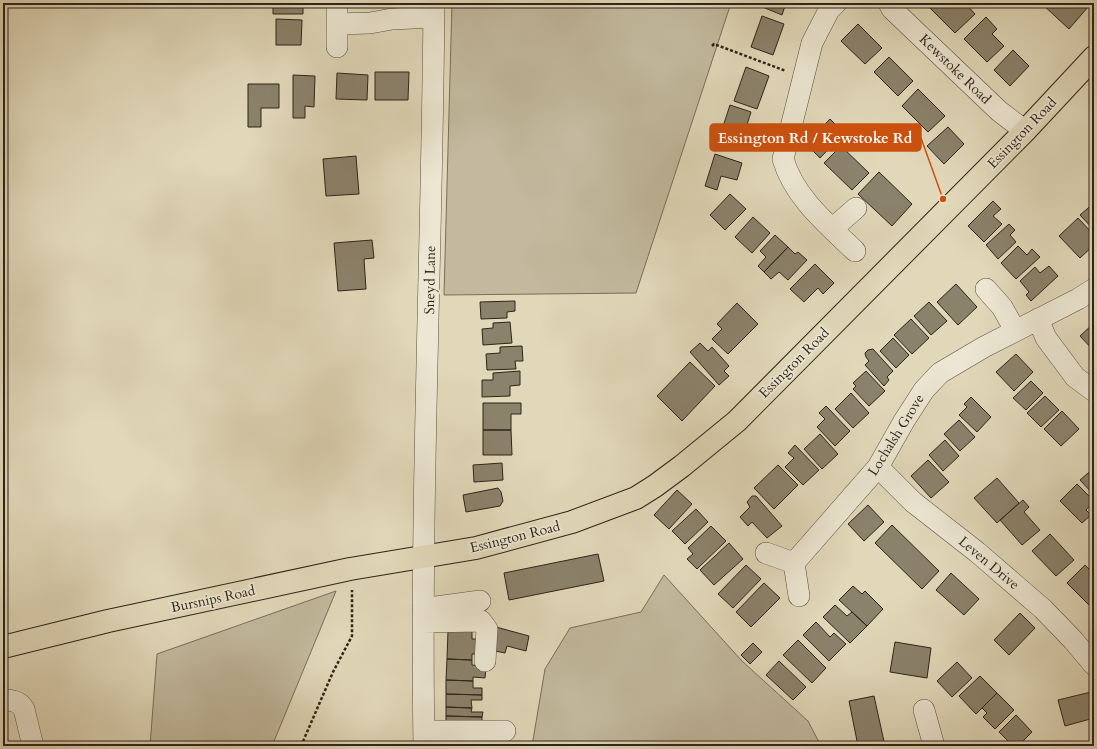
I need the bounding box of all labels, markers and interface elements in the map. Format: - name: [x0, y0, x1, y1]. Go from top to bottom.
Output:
- street label: Kewstoke Road: [915, 30, 995, 109]
- street label: Essington Road: [983, 93, 1061, 173]
- callout: Essington Rd / Kewstoke Rd: [710, 124, 921, 151]
- text: Essington Rd / Kewstoke Rd: [718, 128, 913, 148]
- street label: Sneyd Lane: [420, 245, 440, 315]
- street label: Essington Road: [755, 323, 834, 402]
- street label: Lochalsh Grove: [863, 391, 929, 479]
- street label: Essington Road: [468, 516, 563, 557]
- street label: Leven Drive: [955, 532, 1023, 594]
- street label: Bursnips Road: [169, 581, 257, 617]

